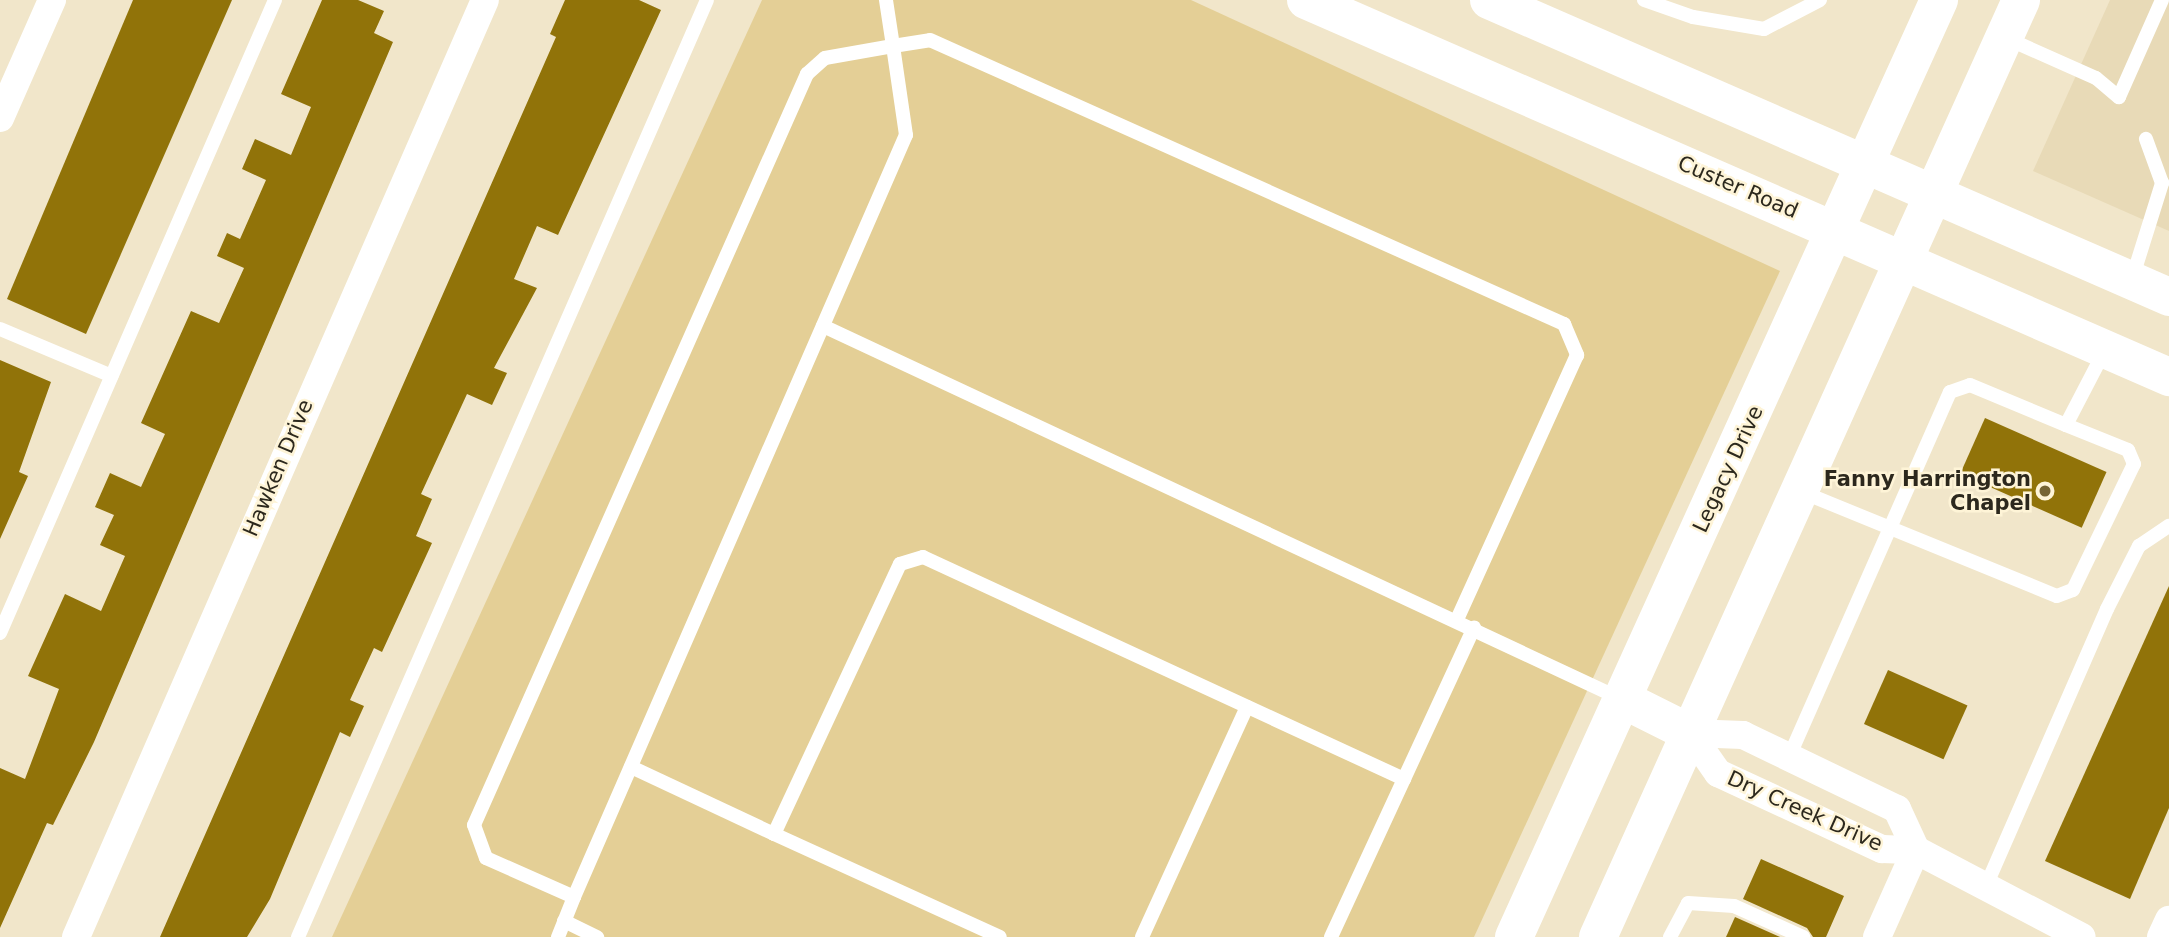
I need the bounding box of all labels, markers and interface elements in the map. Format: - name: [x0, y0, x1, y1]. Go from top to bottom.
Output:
- street label: Custer Road: [1674, 150, 1802, 224]
- street label: Hawken Drive: [238, 396, 318, 540]
- street label: Legacy Drive: [1688, 402, 1768, 536]
- place label: Fanny Harrington Chapel: [1824, 466, 2031, 516]
- marker: Fanny Harrington Chapel: [2037, 483, 2053, 499]
- street label: Dry Creek Drive: [1723, 765, 1887, 857]

